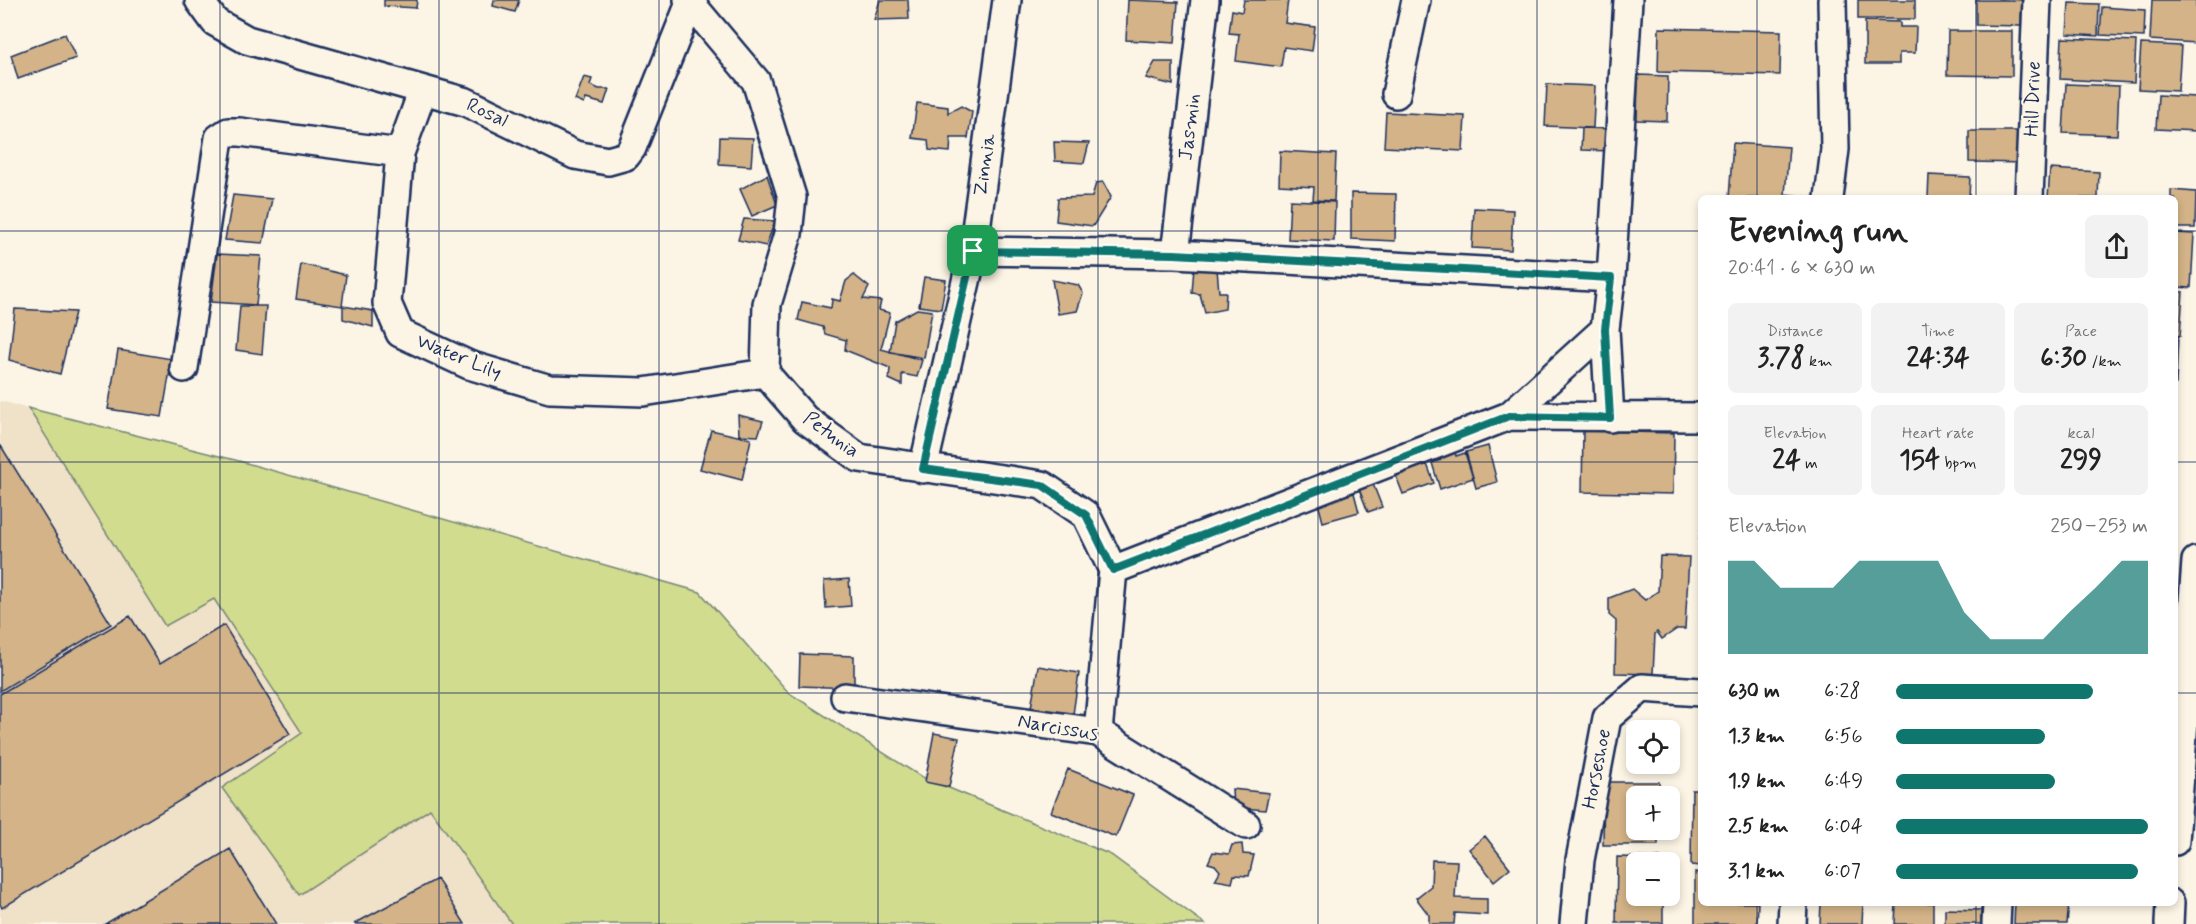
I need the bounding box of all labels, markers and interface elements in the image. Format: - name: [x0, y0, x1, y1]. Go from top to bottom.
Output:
- street label: Hill Drive: [2018, 61, 2048, 137]
- street label: Rosal: [462, 92, 512, 134]
- street label: Jasmin: [1173, 92, 1207, 162]
- street label: Zinnia: [967, 131, 1003, 198]
- text: Evening run: [1728, 210, 1908, 254]
- button: share: [2085, 215, 2148, 278]
- pin: [947, 225, 998, 276]
- icon: arrive: [956, 234, 989, 267]
- text: 20:41 · 6 × 630 m: [1728, 255, 1876, 282]
- text: Distance: [1767, 321, 1823, 342]
- text: Time: [1921, 321, 1955, 342]
- text: Pace: [2065, 321, 2097, 342]
- street label: Water Lily: [412, 328, 506, 386]
- text: 3.78: [1758, 342, 1805, 376]
- text: 24:34: [1907, 342, 1970, 376]
- text: 6:30: [2040, 342, 2087, 376]
- text: km: [1805, 351, 1832, 372]
- text: /km: [2087, 351, 2122, 372]
- street label: Petunia: [797, 405, 865, 465]
- text: Elevation: [1764, 423, 1827, 444]
- text: Heart rate: [1902, 423, 1974, 444]
- text: kcal: [2068, 423, 2094, 444]
- text: 24: [1772, 444, 1801, 478]
- text: 154: [1899, 444, 1940, 478]
- text: 299: [2060, 444, 2102, 478]
- text: m: [1801, 453, 1818, 474]
- text: bpm: [1940, 453, 1977, 474]
- text: Elevation: [1728, 513, 1807, 540]
- text: 250–253 m: [2050, 513, 2148, 540]
- text: 630 m: [1728, 678, 1780, 705]
- text: 6:28: [1824, 678, 1860, 705]
- street label: Narcissus: [1016, 708, 1101, 748]
- map controls: [1626, 720, 1680, 906]
- button: locate: [1626, 720, 1680, 774]
- text: 1.3 km: [1728, 723, 1785, 750]
- text: 6:56: [1824, 723, 1863, 750]
- street label: Horseshoe: [1576, 727, 1618, 811]
- text: 1.9 km: [1728, 768, 1786, 795]
- text: 6:49: [1824, 768, 1863, 795]
- button: +: [1626, 786, 1680, 840]
- text: 2.5 km: [1728, 813, 1789, 840]
- text: 6:04: [1824, 813, 1863, 840]
- button: −: [1626, 852, 1680, 906]
- text: 3.1 km: [1728, 858, 1785, 885]
- text: 6:07: [1824, 858, 1861, 885]

